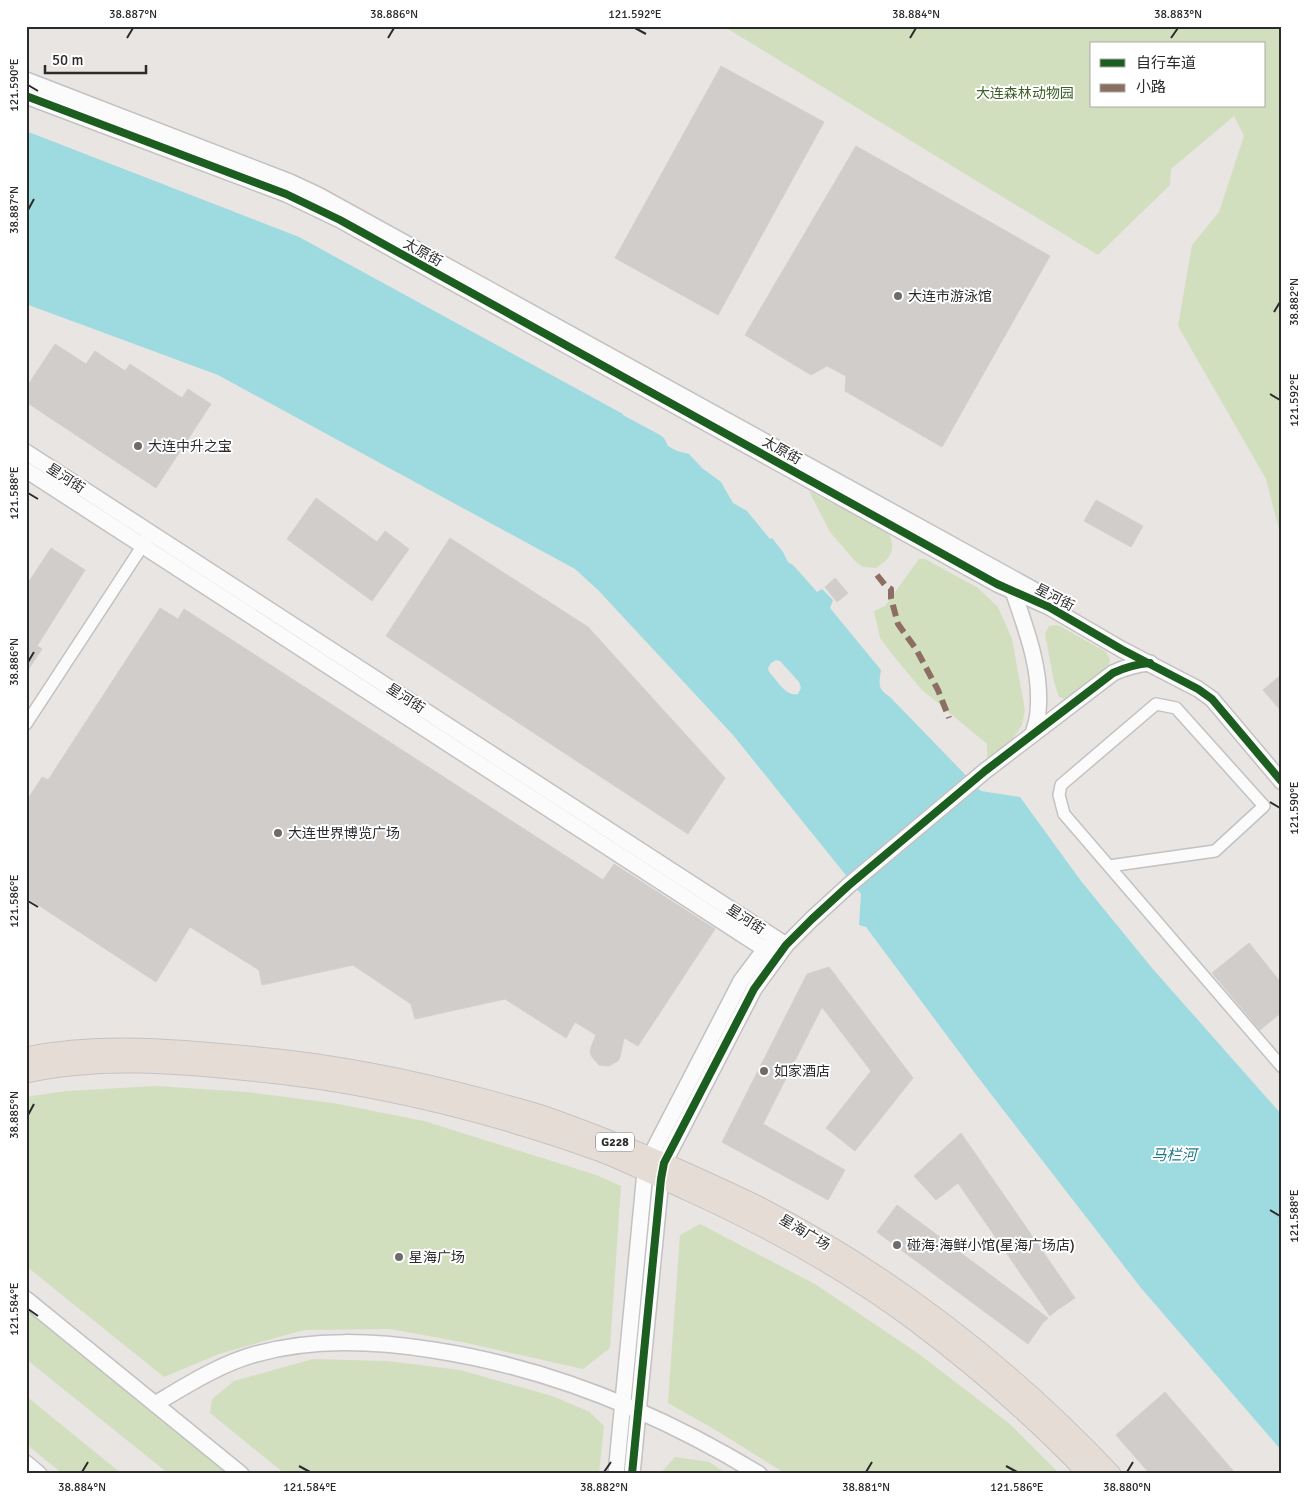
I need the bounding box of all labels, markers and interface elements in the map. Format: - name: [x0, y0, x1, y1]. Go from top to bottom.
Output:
- text: 38.887°N: [109, 7, 157, 22]
- text: 38.886°N: [370, 7, 418, 22]
- text: 121.592°E: [608, 7, 662, 22]
- text: 38.884°N: [892, 7, 940, 22]
- text: 38.883°N: [1154, 7, 1202, 22]
- scale bar: [45, 42, 146, 74]
- legend: [1090, 42, 1266, 108]
- text: 50 m: [52, 51, 83, 69]
- text: 自行车道: [1136, 54, 1196, 72]
- text: 121.590°E: [7, 58, 22, 112]
- text: 小路: [1136, 78, 1166, 96]
- park label: 大连森林动物园: [976, 85, 1074, 102]
- text: 38.887°N: [7, 186, 22, 234]
- street label: 太原街: [400, 235, 445, 270]
- text: 38.882°N: [1287, 278, 1302, 326]
- place label: 大连市游泳馆: [908, 288, 992, 305]
- marker: 大连市游泳馆: [892, 290, 904, 302]
- text: 121.592°E: [1287, 373, 1302, 427]
- street label: 太原街: [759, 433, 804, 468]
- place label: 大连中升之宝: [148, 438, 232, 455]
- marker: 大连中升之宝: [132, 440, 144, 452]
- street label: 星河街: [43, 460, 88, 497]
- text: 121.588°E: [7, 466, 22, 520]
- street label: 星河街: [1032, 580, 1077, 615]
- text: 38.886°N: [7, 638, 22, 686]
- street label: 星河街: [383, 680, 428, 717]
- text: 121.590°E: [1287, 781, 1302, 835]
- place label: 大连世界博览广场: [288, 825, 400, 842]
- marker: 大连世界博览广场: [272, 827, 284, 839]
- text: 121.586°E: [7, 874, 22, 928]
- street label: 星河街: [723, 901, 768, 938]
- place label: 如家酒店: [774, 1063, 830, 1080]
- marker: 如家酒店: [758, 1065, 770, 1077]
- text: 38.885°N: [7, 1091, 22, 1139]
- road number: G228: [596, 1132, 634, 1152]
- water label: 马栏河: [1151, 1146, 1199, 1164]
- text: 121.588°E: [1287, 1189, 1302, 1243]
- street label: 星海广场: [776, 1211, 833, 1254]
- place label: 碰海·海鲜小馆(星海广场店): [907, 1237, 1075, 1254]
- marker: 碰海·海鲜小馆(星海广场店): [891, 1239, 903, 1251]
- place label: 星海广场: [409, 1249, 465, 1266]
- marker: 星海广场: [393, 1251, 405, 1263]
- text: 121.584°E: [7, 1282, 22, 1336]
- text: 38.884°N: [58, 1480, 106, 1495]
- text: 121.584°E: [283, 1480, 337, 1495]
- text: 38.882°N: [580, 1480, 628, 1495]
- text: 38.881°N: [842, 1480, 890, 1495]
- text: 121.586°E: [990, 1480, 1044, 1495]
- text: 38.880°N: [1103, 1480, 1151, 1495]

